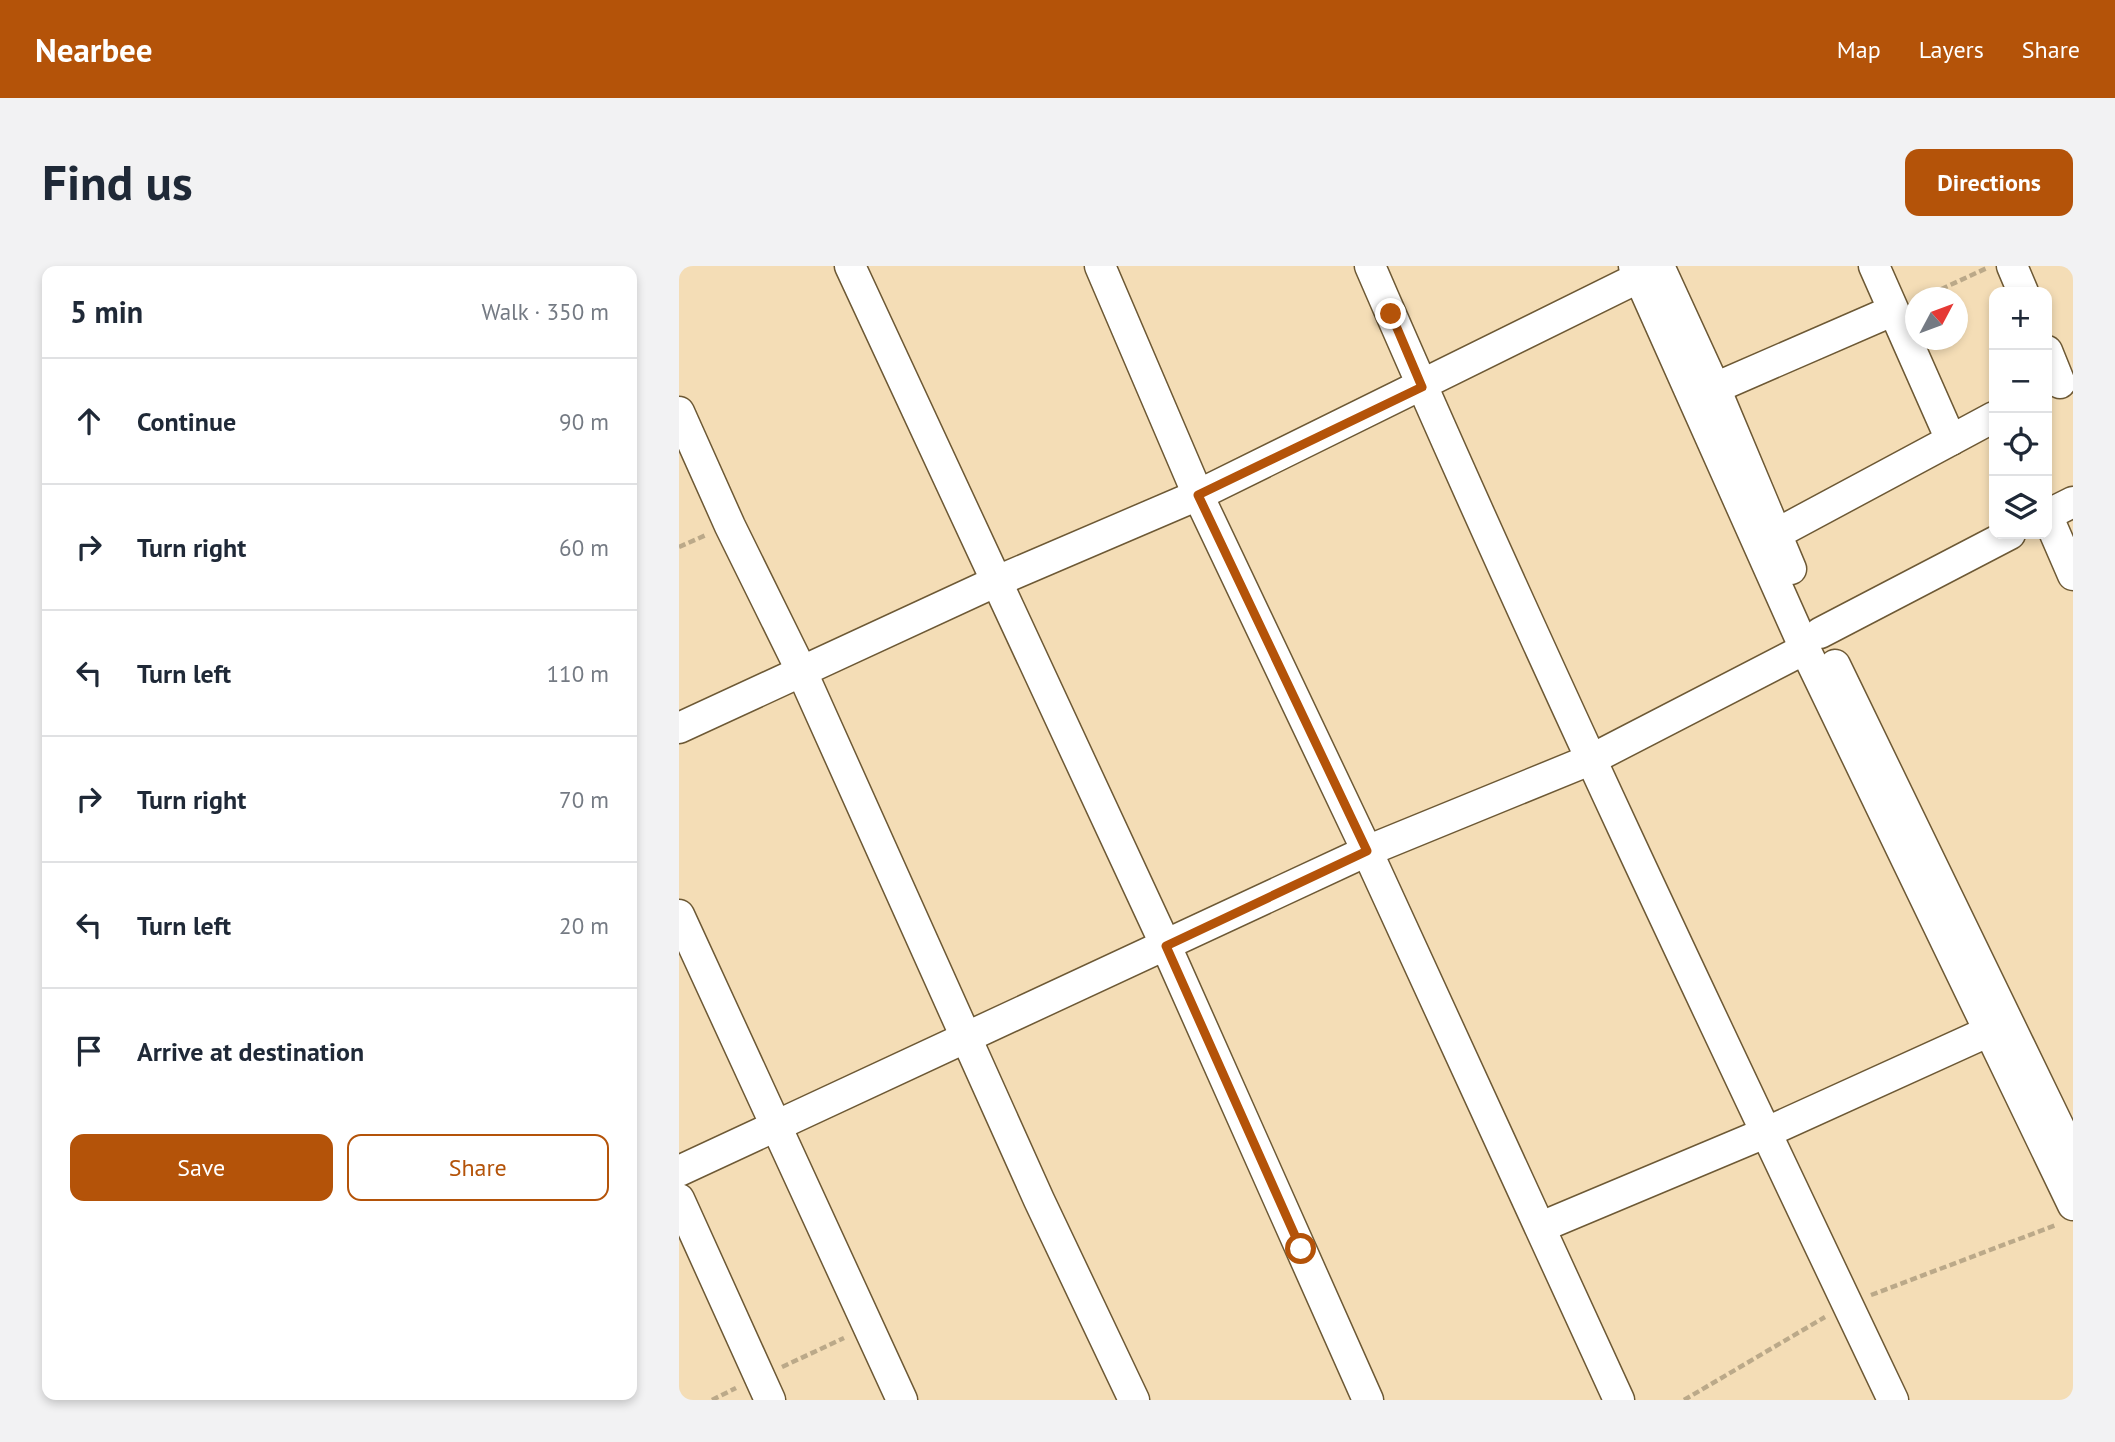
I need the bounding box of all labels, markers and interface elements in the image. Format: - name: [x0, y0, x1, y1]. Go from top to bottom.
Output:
- text: Nearbee: [35, 28, 152, 71]
- text: Map: [1837, 34, 1881, 65]
- text: Layers: [1919, 34, 1984, 65]
- text: Share: [2022, 34, 2080, 65]
- button: Directions: [1905, 149, 2073, 216]
- text: Find us: [42, 150, 193, 214]
- north arrow: [1905, 287, 1968, 350]
- map controls: [1989, 287, 2052, 539]
- button: +: [1989, 287, 2052, 350]
- text: 5 min: [70, 292, 143, 331]
- text: Walk · 350 m: [482, 297, 609, 326]
- route end: [1375, 298, 1406, 329]
- button: −: [1989, 350, 2052, 413]
- icon: ahead: [70, 402, 108, 440]
- text: Continue: [137, 405, 236, 438]
- text: 90 m: [559, 407, 609, 436]
- button: locate: [1989, 413, 2052, 476]
- button: layers: [1989, 476, 2052, 539]
- icon: right: [70, 528, 108, 566]
- text: Turn right: [137, 531, 246, 564]
- text: 60 m: [559, 533, 609, 562]
- icon: left: [70, 654, 108, 692]
- text: Turn left: [137, 657, 231, 690]
- text: 110 m: [547, 659, 609, 688]
- icon: right: [70, 780, 108, 818]
- text: Turn right: [137, 783, 246, 816]
- text: 70 m: [559, 785, 609, 814]
- icon: left: [70, 906, 108, 944]
- text: Turn left: [137, 909, 231, 942]
- text: 20 m: [559, 911, 609, 940]
- icon: arrive: [70, 1032, 108, 1070]
- text: Arrive at destination: [137, 1035, 364, 1068]
- button: Save: [70, 1134, 333, 1201]
- button: Share: [347, 1134, 609, 1201]
- route start: [1285, 1233, 1316, 1264]

